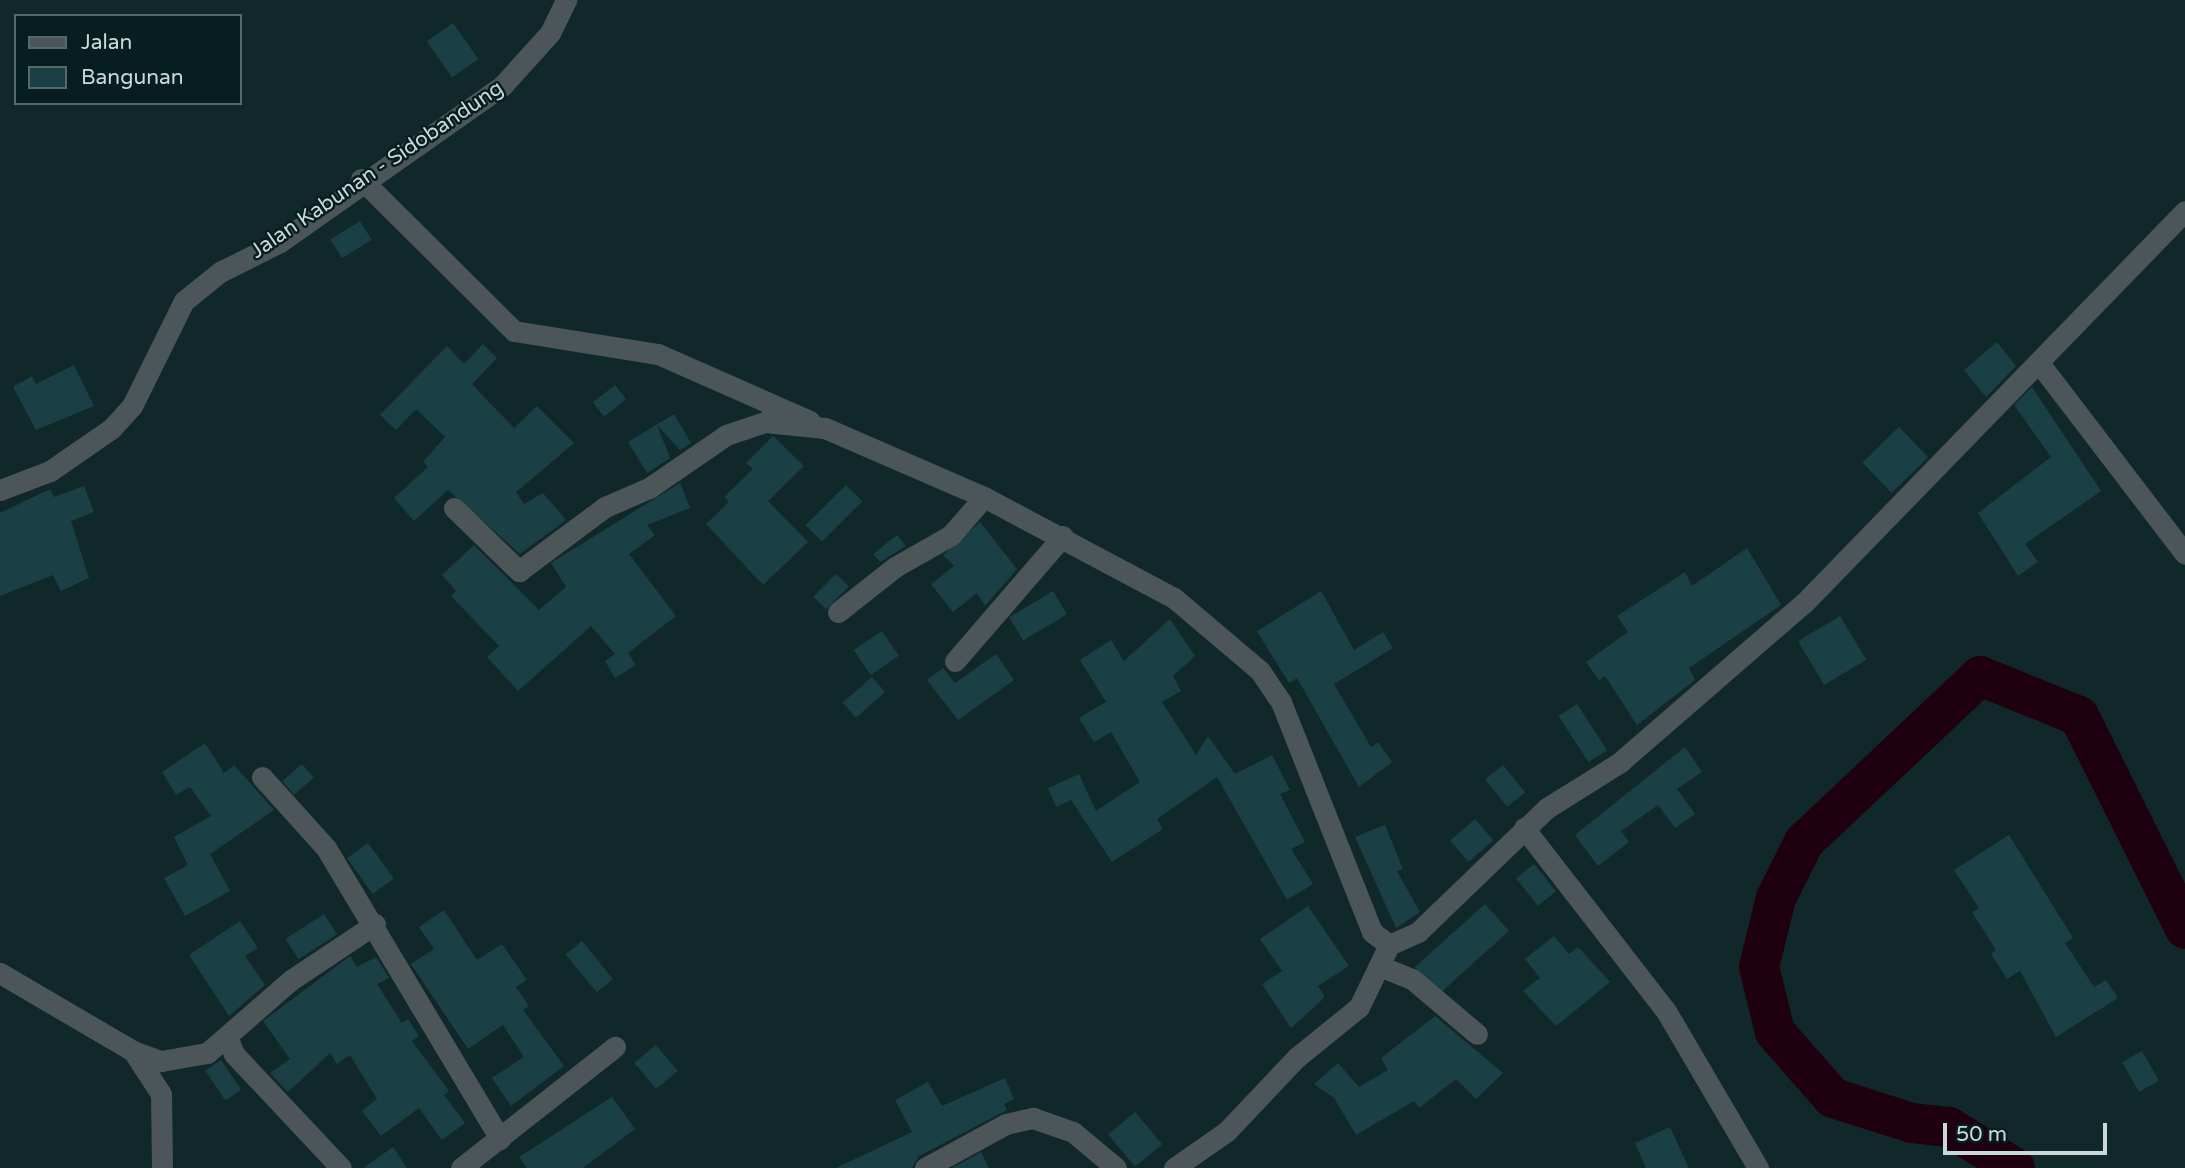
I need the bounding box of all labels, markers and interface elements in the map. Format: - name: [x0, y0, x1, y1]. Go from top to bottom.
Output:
- legend: [14, 14, 242, 105]
- text: Jalan: [81, 30, 132, 55]
- text: Bangunan: [81, 65, 184, 90]
- street label: Jalan Kabunan - Sidobandung: [246, 76, 508, 264]
- scale bar: [1947, 1108, 2112, 1152]
- text: 50 m: [1956, 1122, 2007, 1147]

